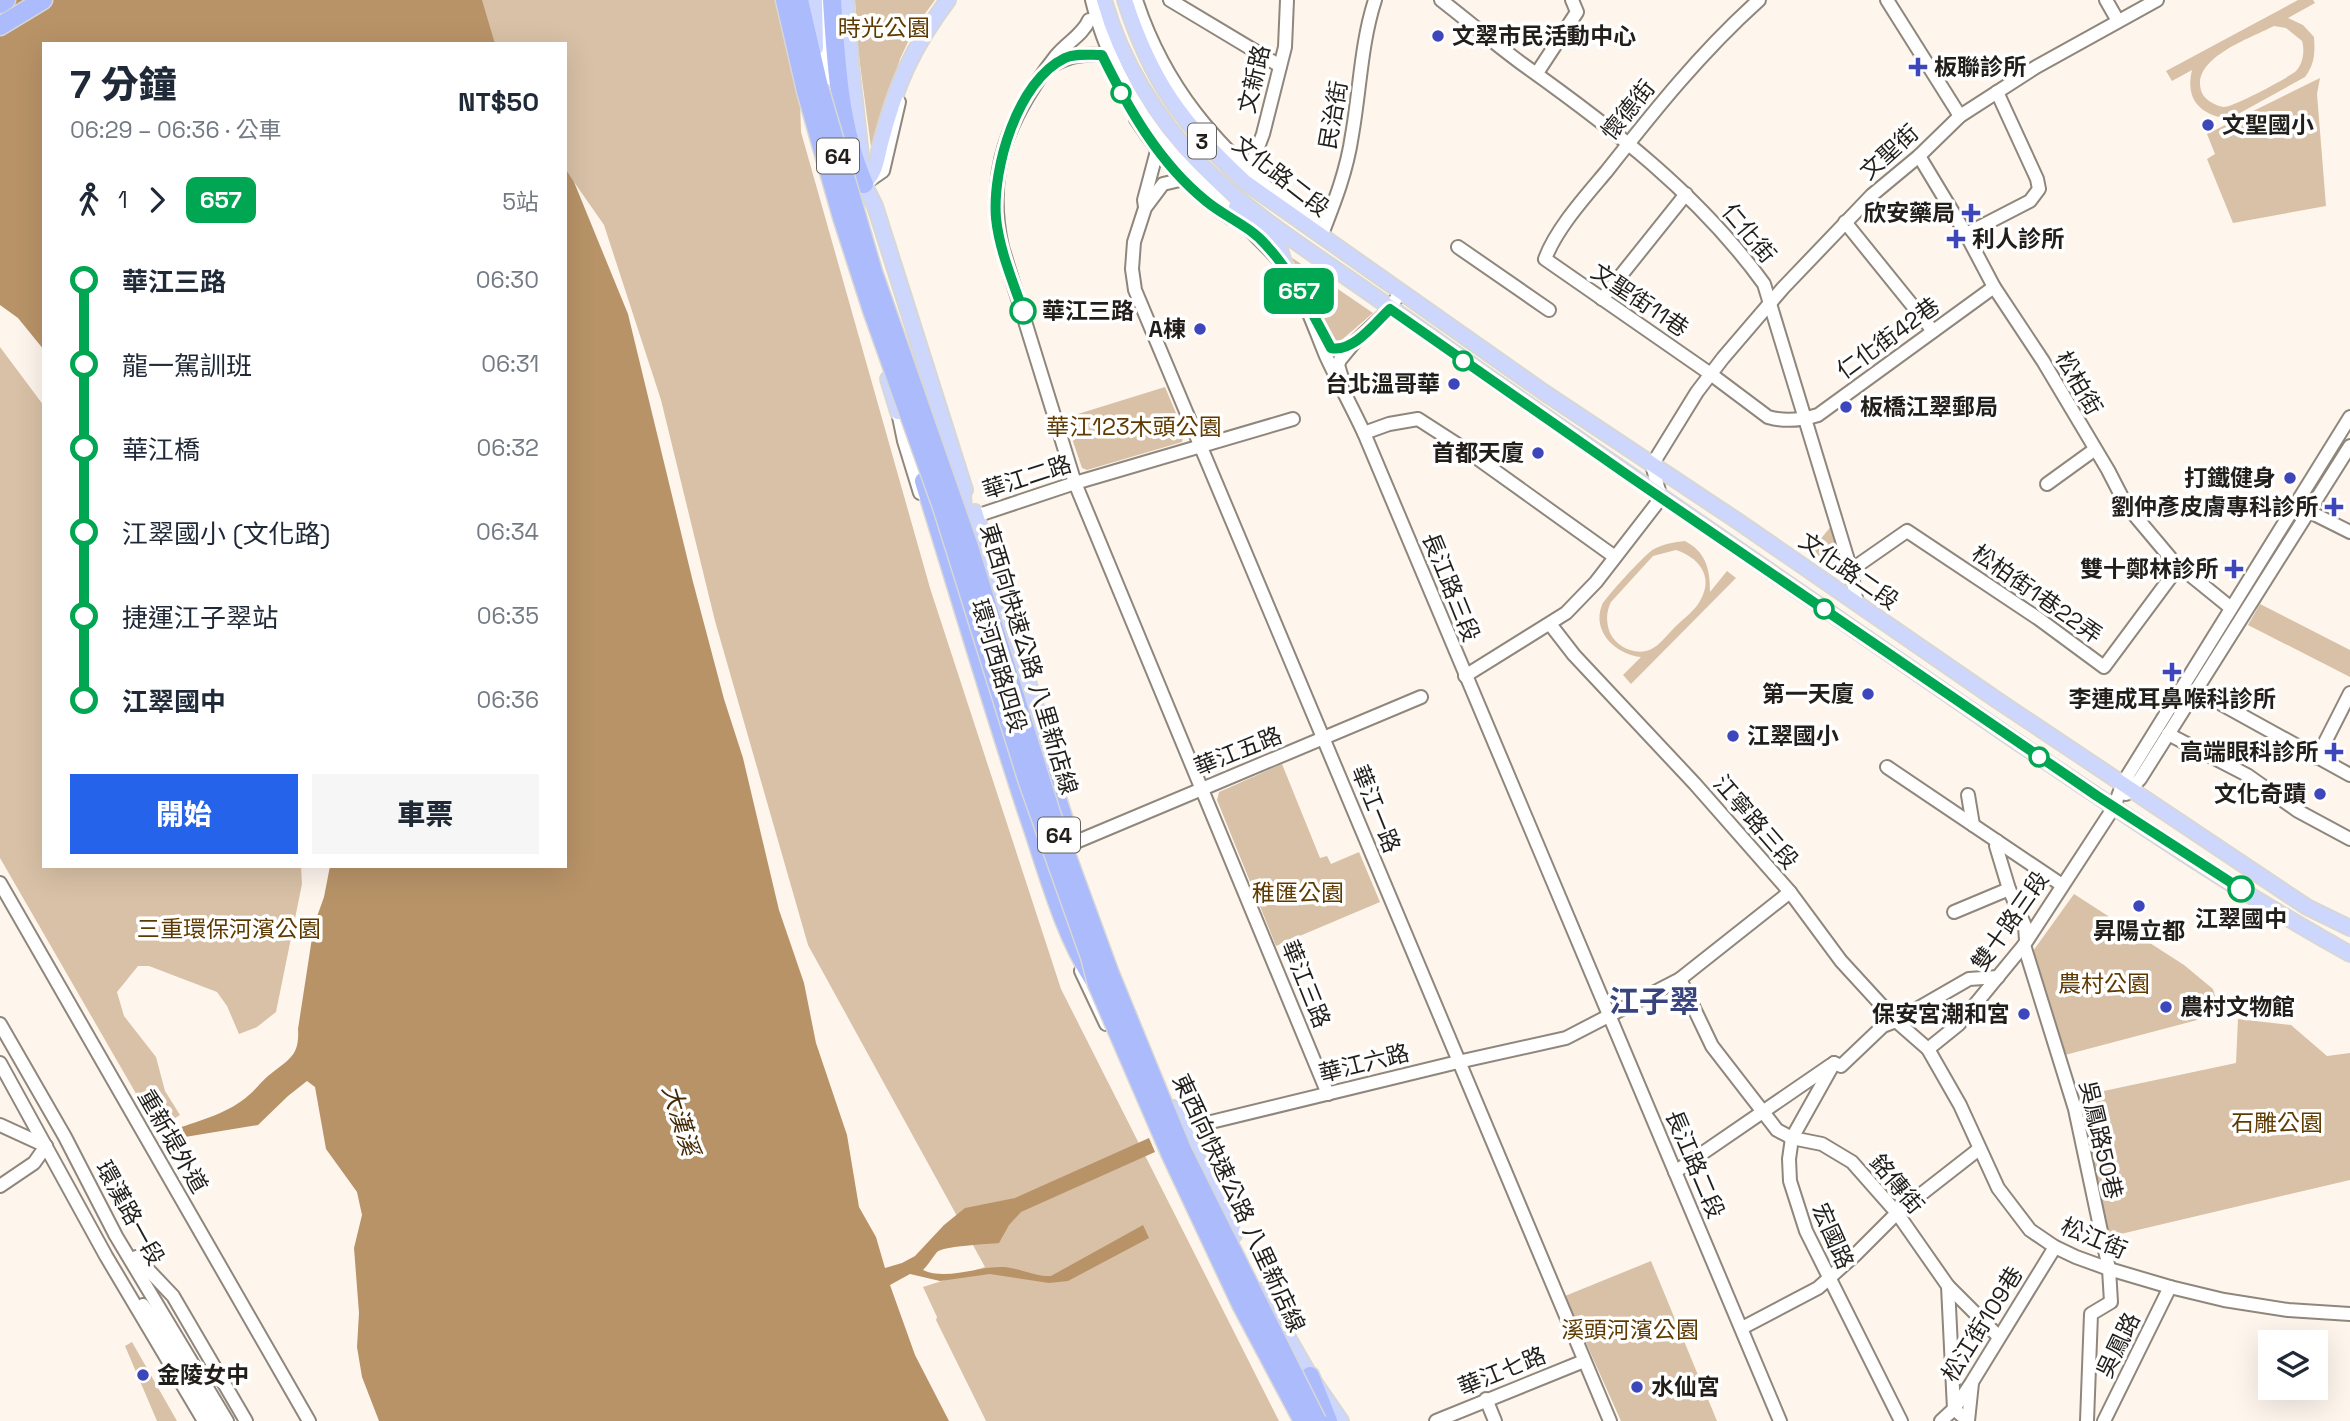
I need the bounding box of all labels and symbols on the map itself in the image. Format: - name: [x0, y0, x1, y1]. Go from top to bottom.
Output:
- park label: 時光公園: [838, 13, 930, 43]
- place label: 文翠市民活動中心: [1452, 21, 1636, 51]
- marker: 文翠市民活動中心: [1430, 28, 1446, 44]
- street label: 文新路: [1232, 42, 1276, 116]
- place label: 板聯診所: [1934, 52, 2026, 82]
- marker: 板聯診所: [1908, 57, 1928, 77]
- street label: 懷德街: [1595, 74, 1661, 146]
- street label: 民治街: [1312, 78, 1354, 152]
- unlabelled marker: [1111, 83, 1131, 103]
- place label: 文聖國小: [2222, 110, 2314, 140]
- marker: 文聖國小: [2200, 117, 2216, 133]
- street label: 文聖街: [1853, 118, 1925, 186]
- road number: 3: [1188, 124, 1216, 158]
- street label: 文化路二段: [1226, 129, 1336, 223]
- road number: 64: [817, 138, 859, 174]
- street label: 仁化街: [1715, 197, 1783, 269]
- place label: 欣安藥局: [1863, 198, 1955, 228]
- marker: 欣安藥局: [1961, 203, 1981, 223]
- place label: 利人診所: [1972, 224, 2064, 254]
- marker: 利人診所: [1946, 229, 1966, 249]
- street label: 文聖街11巷: [1586, 256, 1694, 344]
- line badge: 657: [1259, 268, 1339, 314]
- street label: 仁化街42巷: [1831, 291, 1945, 385]
- place label: 華江三路: [1042, 296, 1134, 326]
- marker: 華江三路: [1010, 298, 1036, 324]
- place label: A棟: [1148, 314, 1186, 344]
- marker: A棟: [1192, 321, 1208, 337]
- street label: 松柏街: [2049, 346, 2109, 420]
- unlabelled marker: [1453, 351, 1473, 371]
- place label: 台北溫哥華: [1325, 369, 1440, 399]
- marker: 台北溫哥華: [1446, 376, 1462, 392]
- place label: 板橋江翠郵局: [1860, 392, 1998, 422]
- marker: 板橋江翠郵局: [1838, 399, 1854, 415]
- park label: 華江123木頭公園: [1046, 412, 1222, 442]
- place label: 首都天廈: [1432, 438, 1524, 468]
- marker: 首都天廈: [1530, 445, 1546, 461]
- street label: 華江二路: [979, 449, 1075, 505]
- place label: 打鐵健身: [2184, 463, 2276, 493]
- marker: 打鐵健身: [2282, 470, 2298, 486]
- place label: 劉仲彥皮膚專科診所: [2111, 492, 2318, 522]
- marker: 劉仲彥皮膚專科診所: [2324, 497, 2344, 517]
- street label: 東西向快速公路 八里新店線: [973, 520, 1085, 798]
- street label: 文化路二段: [1793, 526, 1905, 616]
- street label: 長江路三段: [1416, 528, 1486, 646]
- street label: 松柏街1巷22弄: [1966, 538, 2108, 650]
- place label: 雙十鄭林診所: [2080, 554, 2218, 584]
- marker: 雙十鄭林診所: [2224, 559, 2244, 579]
- street label: 環河西路四段: [964, 596, 1034, 736]
- unlabelled marker: [1814, 599, 1834, 619]
- marker: 李連成耳鼻喉科診所: [2162, 662, 2182, 682]
- place label: 第一天廈: [1762, 679, 1854, 709]
- place label: 李連成耳鼻喉科診所: [2069, 684, 2276, 714]
- marker: 第一天廈: [1860, 686, 1876, 702]
- street label: 華江五路: [1190, 720, 1286, 782]
- place label: 江翠國小: [1747, 721, 1839, 751]
- marker: 江翠國小: [1725, 728, 1741, 744]
- place label: 高端眼科診所: [2180, 737, 2318, 767]
- marker: 高端眼科診所: [2324, 742, 2344, 762]
- unlabelled marker: [2029, 747, 2049, 767]
- street label: 華江一路: [1345, 761, 1407, 857]
- street label: 江寧路三段: [1707, 769, 1805, 875]
- place label: 文化奇蹟: [2214, 779, 2306, 809]
- marker: 文化奇蹟: [2312, 786, 2328, 802]
- road number: 64: [1038, 818, 1080, 852]
- street label: 雙十路三段: [1965, 865, 2055, 977]
- marker: 江翠國中: [2228, 876, 2254, 902]
- park label: 稚匯公園: [1252, 878, 1344, 908]
- marker: 昇陽立都: [2131, 898, 2147, 914]
- place label: 江翠國中: [2195, 904, 2287, 934]
- park label: 三重環保河濱公園: [137, 914, 321, 944]
- place label: 昇陽立都: [2093, 916, 2185, 946]
- street label: 華江三路: [1275, 936, 1337, 1032]
- park label: 農村公園: [2058, 969, 2150, 999]
- district label: 江子翠: [1609, 982, 1699, 1021]
- place label: 農村文物館: [2180, 992, 2295, 1022]
- place label: 保安宮潮和宮: [1872, 999, 2010, 1029]
- marker: 農村文物館: [2158, 999, 2174, 1015]
- marker: 保安宮潮和宮: [2016, 1006, 2032, 1022]
- street label: 華江六路: [1316, 1037, 1412, 1089]
- street label: 東西向快速公路 八里新店線: [1166, 1069, 1312, 1337]
- street label: 吳鳳路50巷: [2073, 1078, 2129, 1202]
- water label: 大漢溪: [656, 1081, 707, 1162]
- street label: 重新堤外道: [131, 1084, 215, 1198]
- street label: 長江路二段: [1659, 1105, 1731, 1223]
- park label: 石雕公園: [2231, 1108, 2323, 1138]
- street label: 銘傳街: [1863, 1148, 1931, 1220]
- street label: 環漢路一段: [89, 1155, 171, 1271]
- street label: 宏國路: [1805, 1198, 1861, 1274]
- street label: 松江街: [2056, 1211, 2132, 1265]
- street label: 松江街109巷: [1935, 1261, 2029, 1387]
- street label: 吳鳳路: [2089, 1307, 2147, 1383]
- park label: 溪頭河濱公園: [1561, 1315, 1699, 1345]
- street label: 華江七路: [1454, 1340, 1550, 1402]
- place label: 金陵女中: [157, 1360, 249, 1390]
- marker: 金陵女中: [135, 1367, 151, 1383]
- place label: 水仙宮: [1651, 1372, 1720, 1402]
- marker: 水仙宮: [1629, 1379, 1645, 1395]

